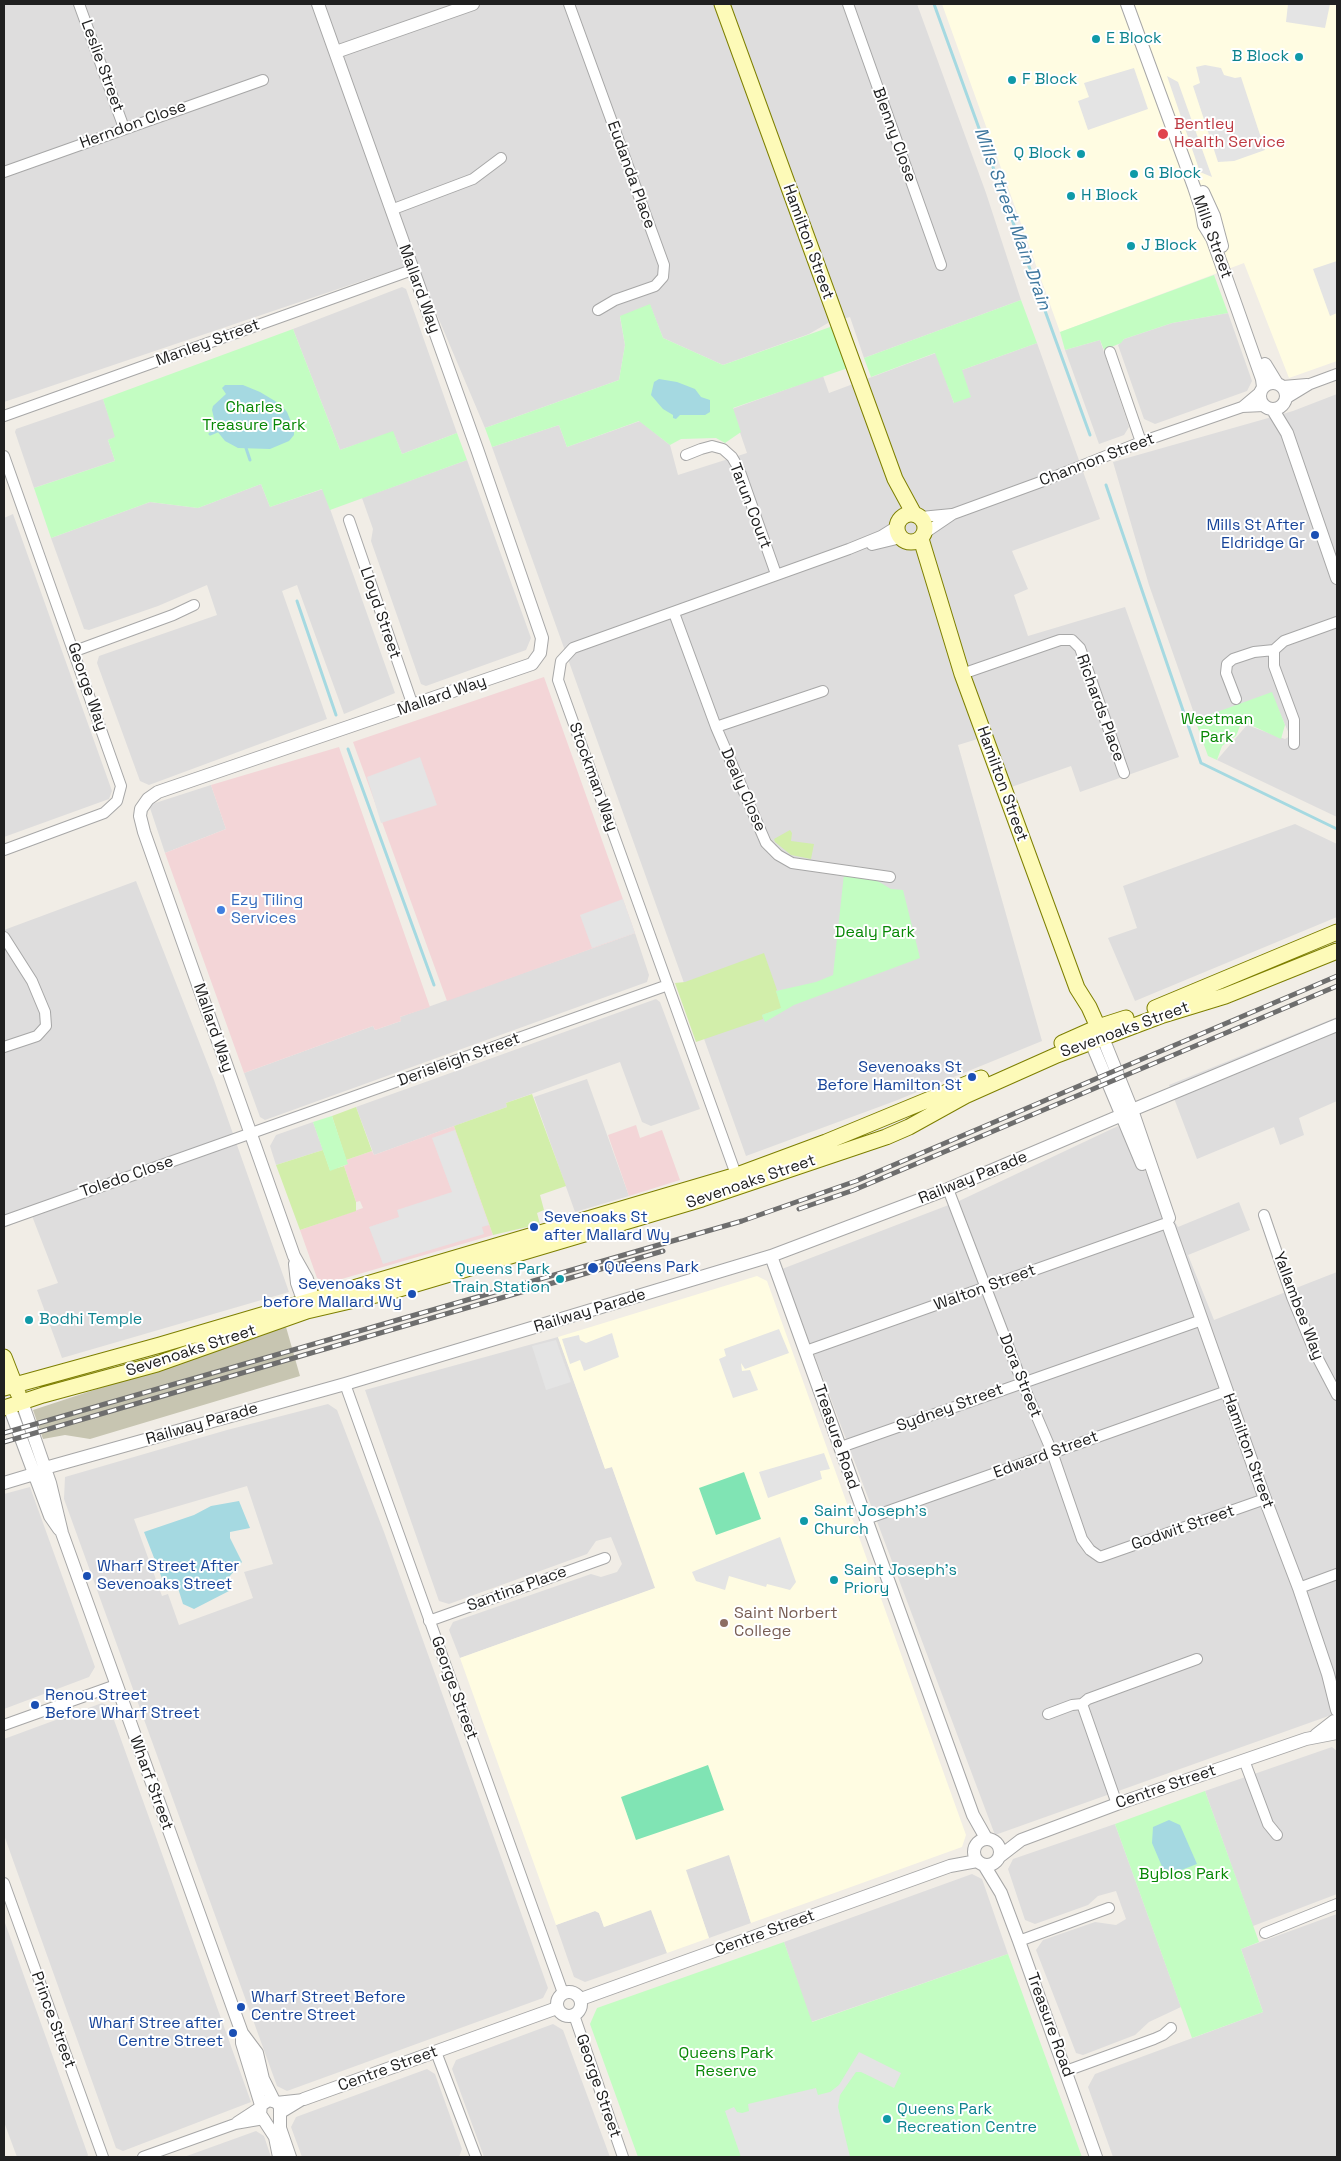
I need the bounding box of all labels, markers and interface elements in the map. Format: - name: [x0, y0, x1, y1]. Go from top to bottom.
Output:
- street label: Leslie Street: [76, 17, 128, 115]
- place label: E Block: [1106, 29, 1162, 49]
- marker: E Block: [1090, 33, 1102, 45]
- place label: B Block: [1232, 47, 1289, 67]
- marker: B Block: [1293, 51, 1305, 63]
- place label: F Block: [1022, 70, 1077, 90]
- marker: F Block: [1006, 74, 1018, 86]
- street label: Blenny Close: [868, 85, 920, 185]
- street label: Herndon Close: [77, 97, 189, 153]
- place label: Bentley Health Service: [1174, 115, 1285, 153]
- street label: Eudanda Place: [603, 118, 659, 232]
- water label: Mills Street Main Drain: [969, 125, 1055, 313]
- marker: Bentley Health Service: [1156, 127, 1170, 141]
- place label: Q Block: [1014, 144, 1071, 164]
- marker: Q Block: [1075, 148, 1087, 160]
- place label: G Block: [1144, 164, 1201, 184]
- marker: G Block: [1128, 168, 1140, 180]
- street label: Hamilton Street: [778, 182, 838, 302]
- place label: H Block: [1081, 186, 1138, 206]
- marker: H Block: [1065, 190, 1077, 202]
- street label: Mills Street: [1188, 193, 1236, 281]
- place label: J Block: [1141, 236, 1197, 256]
- marker: J Block: [1125, 240, 1137, 252]
- street label: Mallard Way: [394, 242, 444, 336]
- street label: Manley Street: [153, 315, 263, 371]
- park label: Charles Treasure Park: [202, 398, 306, 436]
- street label: Channon Street: [1037, 429, 1157, 491]
- street label: Tarun Court: [725, 460, 775, 552]
- place label: Mills St After Eldridge Gr: [1206, 516, 1305, 554]
- marker: Mills St After Eldridge Gr: [1309, 529, 1321, 541]
- street label: Lloyd Street: [355, 565, 405, 661]
- street label: George Way: [63, 640, 111, 734]
- street label: Richards Place: [1072, 652, 1128, 764]
- street label: Mallard Way: [395, 672, 489, 720]
- park label: Weetman Park: [1181, 710, 1253, 748]
- street label: Stockman Way: [564, 720, 622, 834]
- street label: Hamilton Street: [972, 724, 1032, 844]
- street label: Dealy Close: [716, 745, 770, 835]
- place label: Ezy Tiling Services: [231, 891, 303, 929]
- marker: Ezy Tiling Services: [215, 904, 227, 916]
- park label: Dealy Park: [835, 923, 915, 943]
- street label: Mallard Way: [189, 981, 237, 1075]
- street label: Sevenoaks Street: [1058, 998, 1192, 1062]
- street label: Derisleigh Street: [395, 1029, 523, 1091]
- place label: Sevenoaks St Before Hamilton St: [817, 1058, 962, 1096]
- marker: Sevenoaks St Before Hamilton St: [966, 1071, 978, 1083]
- street label: Railway Parade: [916, 1147, 1030, 1209]
- street label: Sevenoaks Street: [684, 1151, 818, 1213]
- street label: Toledo Close: [78, 1152, 176, 1202]
- place label: Sevenoaks St after Mallard Wy: [544, 1208, 670, 1246]
- marker: Sevenoaks St after Mallard Wy: [528, 1221, 540, 1233]
- street label: Yallambee Way: [1269, 1249, 1327, 1363]
- place label: Queens Park: [604, 1258, 699, 1278]
- place label: Queens Park Train Station: [452, 1260, 550, 1298]
- marker: Queens Park: [586, 1261, 600, 1275]
- street label: Walton Street: [932, 1261, 1038, 1315]
- marker: Queens Park Train Station: [554, 1273, 566, 1285]
- place label: Sevenoaks St before Mallard Wy: [263, 1275, 402, 1313]
- street label: Railway Parade: [532, 1285, 648, 1337]
- marker: Sevenoaks St before Mallard Wy: [406, 1288, 418, 1300]
- place label: Bodhi Temple: [39, 1310, 142, 1330]
- marker: Bodhi Temple: [23, 1314, 35, 1326]
- street label: Sevenoaks Street: [124, 1321, 258, 1381]
- street label: Dora Street: [995, 1331, 1045, 1421]
- street label: Sydney Street: [894, 1380, 1006, 1436]
- street label: Treasure Road: [809, 1382, 863, 1492]
- street label: Hamilton Street: [1218, 1391, 1278, 1511]
- street label: Railway Parade: [144, 1399, 260, 1449]
- street label: Edward Street: [991, 1427, 1101, 1483]
- street label: Godwit Street: [1129, 1501, 1237, 1555]
- place label: Saint Joseph's Church: [814, 1502, 927, 1540]
- marker: Saint Joseph's Church: [798, 1515, 810, 1527]
- place label: Wharf Street After Sevenoaks Street: [97, 1557, 239, 1595]
- place label: Saint Joseph's Priory: [844, 1561, 957, 1599]
- street label: Santina Place: [465, 1562, 569, 1616]
- marker: Wharf Street After Sevenoaks Street: [81, 1570, 93, 1582]
- marker: Saint Joseph's Priory: [828, 1574, 840, 1586]
- place label: Saint Norbert College: [734, 1604, 838, 1642]
- marker: Saint Norbert College: [718, 1617, 730, 1629]
- street label: George Street: [426, 1634, 482, 1742]
- place label: Renou Street Before Wharf Street: [45, 1686, 200, 1724]
- marker: Renou Street Before Wharf Street: [29, 1699, 41, 1711]
- street label: Wharf Street: [125, 1733, 177, 1833]
- street label: Centre Street: [1113, 1761, 1219, 1813]
- park label: Byblos Park: [1139, 1865, 1229, 1885]
- street label: Centre Street: [712, 1906, 818, 1960]
- street label: Prince Street: [27, 1969, 79, 2071]
- street label: Treasure Road: [1022, 1970, 1078, 2080]
- place label: Wharf Street Before Centre Street: [251, 1988, 406, 2026]
- marker: Wharf Street Before Centre Street: [235, 2001, 247, 2013]
- place label: Wharf Stree after Centre Street: [89, 2014, 223, 2052]
- marker: Wharf Stree after Centre Street: [227, 2027, 239, 2039]
- street label: George Street: [571, 2032, 625, 2140]
- street label: Centre Street: [335, 2042, 441, 2096]
- park label: Queens Park Reserve: [678, 2044, 774, 2082]
- place label: Queens Park Recreation Centre: [897, 2100, 1037, 2138]
- marker: Queens Park Recreation Centre: [881, 2113, 893, 2125]

